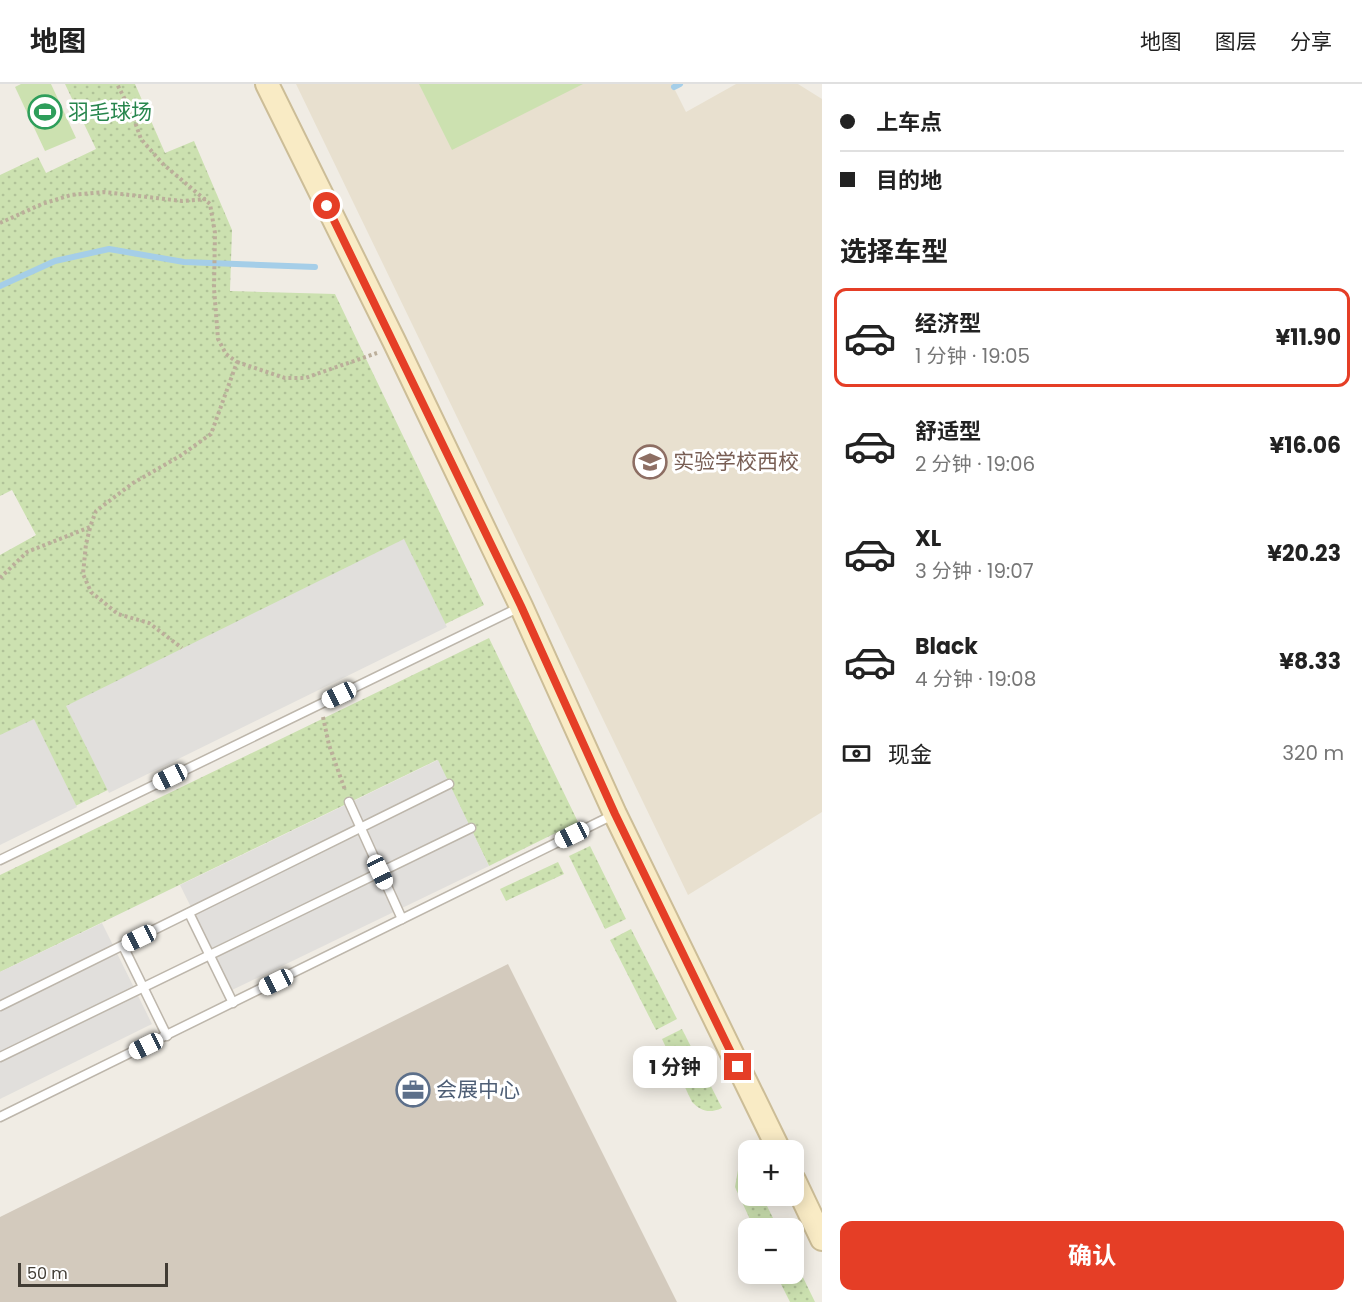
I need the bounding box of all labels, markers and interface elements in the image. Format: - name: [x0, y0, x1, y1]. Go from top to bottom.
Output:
- text: 地图: [30, 22, 86, 61]
- text: 地图: [1140, 27, 1182, 56]
- text: 图层: [1215, 27, 1257, 56]
- text: 分享: [1290, 27, 1332, 56]
- sports icon: 羽毛球场: [27, 94, 63, 130]
- place label: 羽毛球场: [68, 97, 152, 126]
- text: 上车点: [876, 107, 942, 138]
- text: 目的地: [876, 165, 942, 196]
- route start: [313, 192, 340, 219]
- text: 选择车型: [840, 233, 948, 270]
- text: 经济型: [915, 308, 981, 339]
- icon: car: [843, 311, 897, 365]
- text: ¥11.90: [1276, 322, 1341, 353]
- text: 1 分钟 · 19:05: [915, 342, 1030, 370]
- text: 舒适型: [915, 416, 981, 447]
- icon: car: [843, 419, 897, 473]
- text: ¥16.06: [1269, 430, 1341, 461]
- school or university icon: 实验学校西校: [632, 444, 668, 480]
- place label: 实验学校西校: [673, 447, 799, 476]
- text: 2 分钟 · 19:06: [915, 450, 1035, 478]
- text: XL: [915, 523, 941, 554]
- icon: car: [843, 527, 897, 581]
- text: ¥20.23: [1267, 538, 1341, 569]
- text: 3 分钟 · 19:07: [915, 557, 1034, 585]
- text: Black: [915, 631, 978, 662]
- icon: car: [843, 635, 897, 689]
- text: ¥8.33: [1279, 646, 1341, 677]
- text: 4 分钟 · 19:08: [915, 665, 1036, 693]
- car: [319, 679, 359, 711]
- icon: cash: [840, 737, 873, 770]
- text: 现金: [888, 739, 932, 770]
- text: 320 m: [1282, 739, 1344, 767]
- car: [150, 761, 190, 793]
- car: [552, 819, 592, 851]
- car: [364, 852, 396, 892]
- car: [119, 922, 159, 954]
- car: [256, 966, 296, 998]
- car: [126, 1030, 166, 1062]
- callout: 1 分钟: [633, 1046, 717, 1088]
- text: 1 分钟: [649, 1053, 701, 1081]
- route end: [724, 1053, 751, 1080]
- office icon: 会展中心: [395, 1072, 431, 1108]
- place label: 会展中心: [436, 1075, 520, 1104]
- map controls: [738, 1140, 804, 1284]
- button: +: [738, 1140, 804, 1206]
- button: −: [738, 1218, 804, 1284]
- button: 确认: [840, 1221, 1344, 1290]
- scale bar: [18, 1260, 168, 1288]
- text: 50 m: [27, 1262, 68, 1285]

